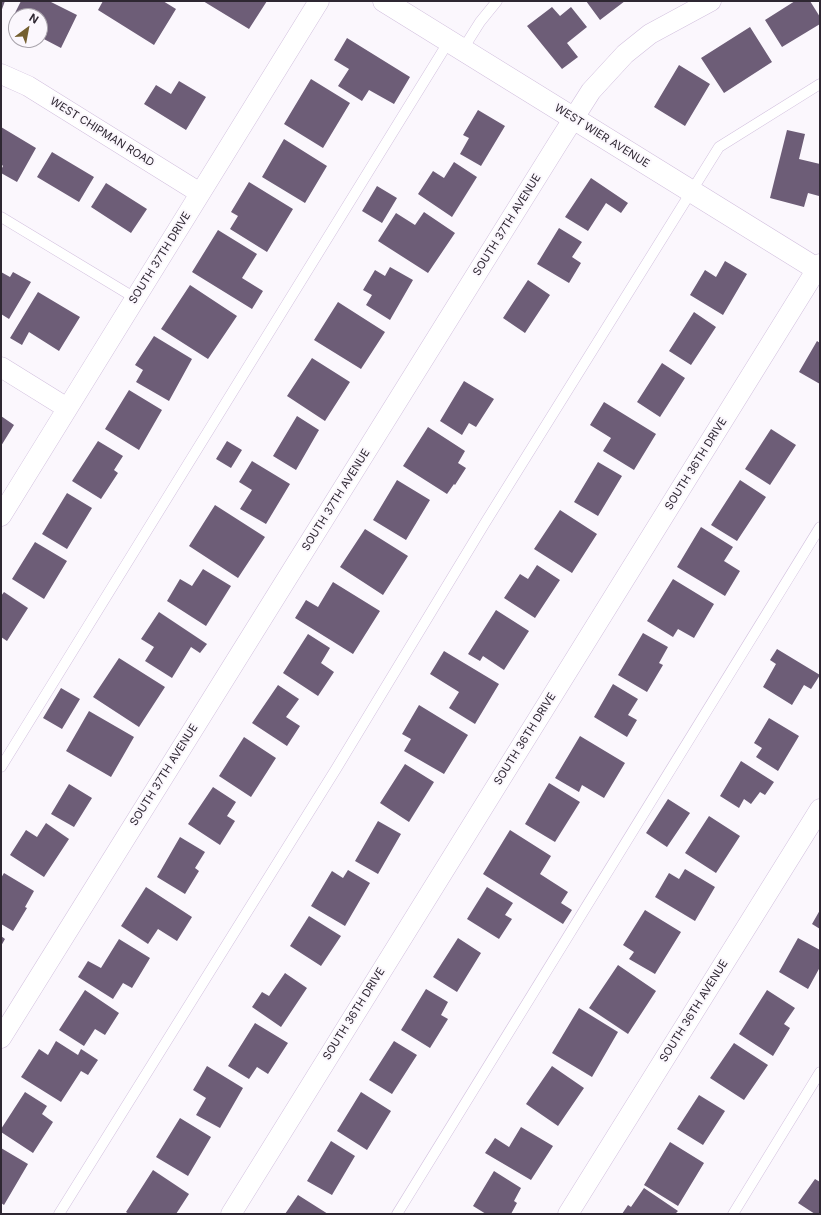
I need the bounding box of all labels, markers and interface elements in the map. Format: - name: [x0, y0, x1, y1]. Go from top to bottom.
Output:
- north arrow: [8, 8, 48, 48]
- text: N: [27, 11, 41, 27]
- street label: WEST CHIPMAN ROAD: [47, 94, 157, 170]
- street label: WEST WIER AVENUE: [552, 101, 652, 171]
- street label: SOUTH 37TH AVENUE: [470, 172, 544, 278]
- street label: SOUTH 37TH DRIVE: [126, 210, 194, 306]
- street label: SOUTH 36TH DRIVE: [662, 415, 730, 513]
- street label: SOUTH 37TH AVENUE: [299, 447, 373, 553]
- street label: SOUTH 36TH DRIVE: [491, 690, 559, 788]
- street label: SOUTH 37TH AVENUE: [127, 722, 201, 828]
- street label: SOUTH 36TH AVENUE: [657, 957, 731, 1065]
- street label: SOUTH 36TH DRIVE: [320, 965, 388, 1063]

